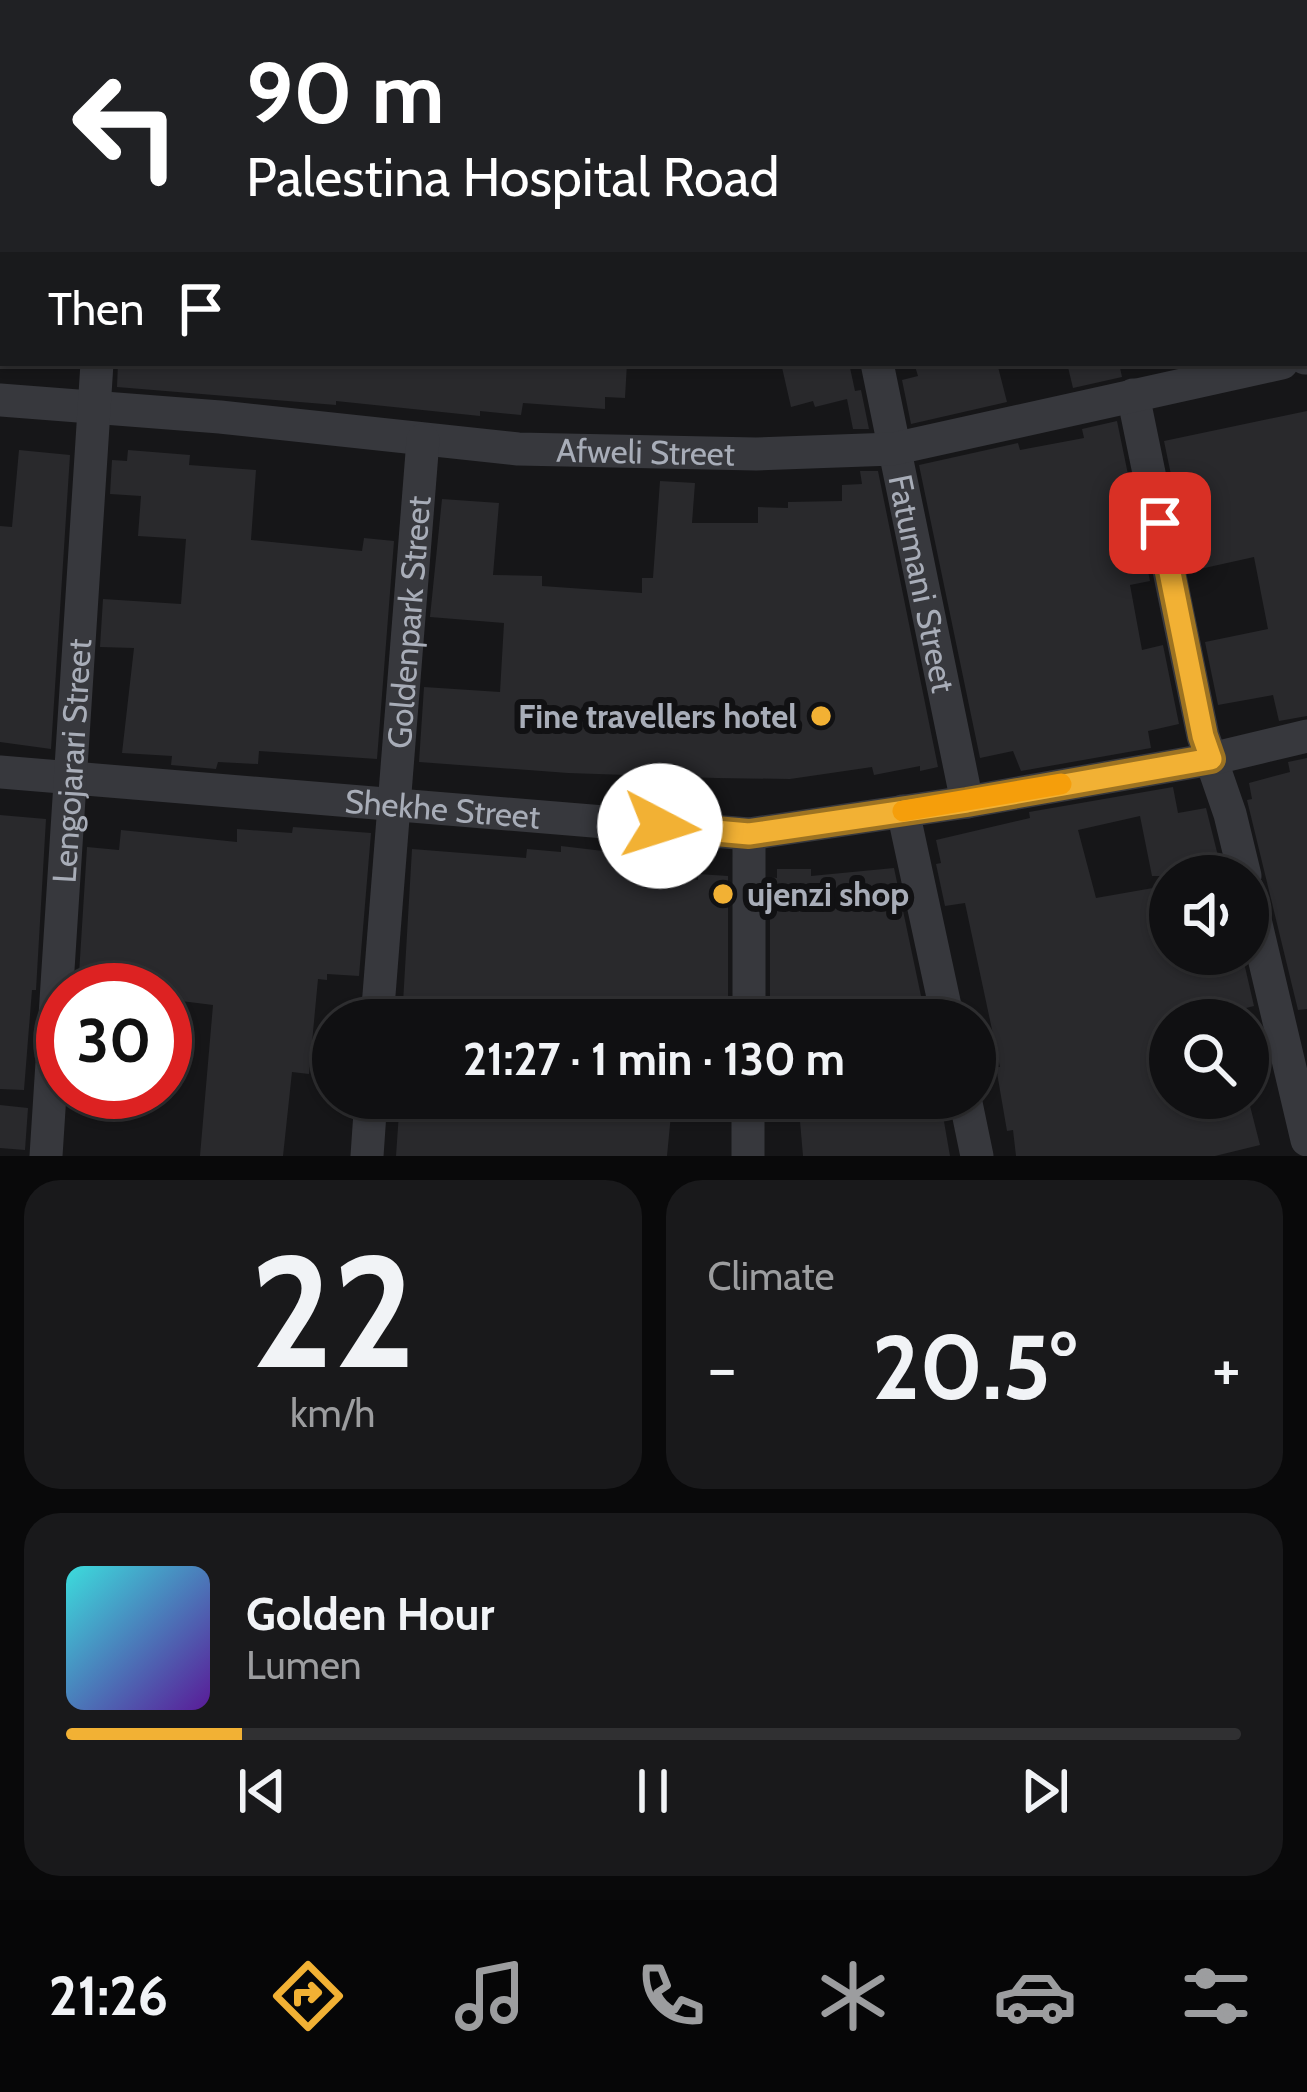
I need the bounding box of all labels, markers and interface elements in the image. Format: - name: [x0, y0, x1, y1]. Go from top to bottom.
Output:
- text: 90 m: [246, 42, 444, 144]
- icon: left: [48, 48, 204, 204]
- text: Palestina Hospital Road: [246, 144, 780, 210]
- icon: arrive: [168, 276, 234, 342]
- text: Then: [48, 282, 144, 336]
- street label: Afweli Street: [556, 430, 735, 474]
- street label: Fatumani Street: [880, 471, 964, 696]
- pin: [1109, 472, 1211, 574]
- icon: arrive: [1127, 490, 1193, 556]
- street label: Goldenpark Street: [379, 494, 438, 750]
- street label: Lengojarari Street: [44, 637, 99, 884]
- place label: Fine travellers hotel: [518, 696, 797, 736]
- marker: Fine travellers hotel: [808, 703, 834, 729]
- position arrow: [597, 763, 723, 889]
- street label: Shekhe Street: [343, 781, 542, 837]
- map controls: [1149, 855, 1269, 1119]
- button: sound: [1149, 855, 1269, 975]
- place label: ujenzi shop: [747, 874, 909, 914]
- marker: ujenzi shop: [710, 881, 736, 907]
- speed limit sign: 30: [36, 963, 192, 1119]
- button: search: [1149, 999, 1269, 1119]
- text: 21:27 · 1 min · 130 m: [463, 1032, 845, 1086]
- text: 22: [250, 1216, 415, 1406]
- text: Climate: [708, 1252, 834, 1300]
- text: 20.5°: [872, 1312, 1076, 1422]
- text: −: [708, 1327, 737, 1408]
- text: +: [1212, 1327, 1241, 1408]
- text: km/h: [290, 1389, 375, 1437]
- text: Golden Hour: [246, 1587, 494, 1641]
- text: Lumen: [246, 1641, 362, 1689]
- icon: previous: [229, 1758, 295, 1824]
- icon: pause: [620, 1758, 686, 1824]
- icon: next: [1012, 1758, 1078, 1824]
- icon: directions: [266, 1954, 350, 2038]
- icon: music: [448, 1954, 532, 2038]
- icon: phone: [629, 1954, 713, 2038]
- icon: climate: [811, 1954, 895, 2038]
- icon: car: [993, 1954, 1077, 2038]
- icon: filters: [1174, 1954, 1258, 2038]
- text: 21:26: [49, 1963, 168, 2029]

